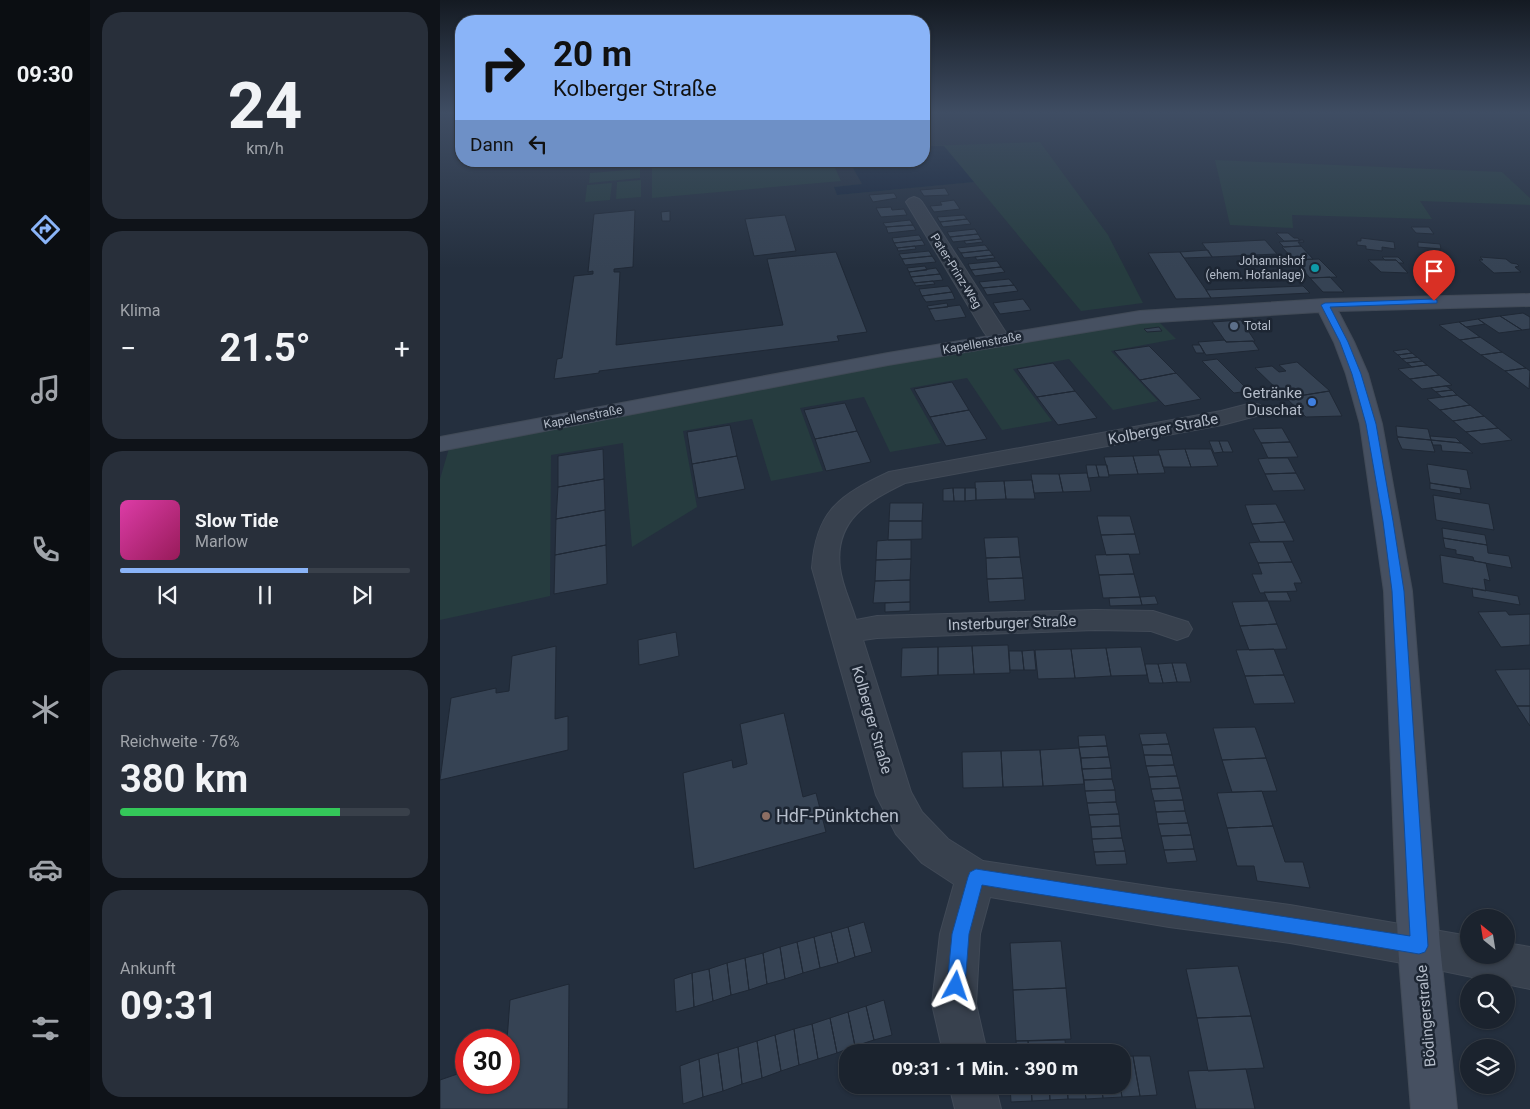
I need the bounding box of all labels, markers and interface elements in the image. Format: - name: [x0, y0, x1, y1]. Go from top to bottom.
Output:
- text: 20 m: [553, 34, 632, 75]
- icon: right: [470, 35, 535, 100]
- text: 09:30: [17, 62, 73, 87]
- text: 24: [228, 68, 302, 144]
- text: Kolberger Straße: [553, 76, 717, 101]
- icon: left: [524, 130, 552, 158]
- text: Dann: [470, 133, 514, 156]
- text: km/h: [246, 139, 284, 158]
- icon: directions: [28, 212, 63, 247]
- street label: Pater-Prinz-Weg: [927, 231, 985, 311]
- pin: [1413, 250, 1455, 301]
- place label: Johannishof (ehem. Hofanlage): [1205, 254, 1306, 282]
- icon: arrive: [1420, 257, 1448, 285]
- marker: Johannishof (ehem. Hofanlage): [1309, 262, 1321, 274]
- text: Klima: [120, 301, 161, 320]
- place label: Total: [1244, 319, 1271, 333]
- marker: Total: [1228, 320, 1240, 332]
- text: 21.5°: [219, 326, 311, 370]
- street label: Kapellenstraße: [941, 329, 1023, 357]
- text: −: [120, 332, 136, 365]
- text: +: [394, 332, 410, 365]
- icon: music: [28, 372, 63, 407]
- place label: Getränke Duschat: [1242, 384, 1302, 419]
- marker: Getränke Duschat: [1306, 396, 1318, 408]
- street label: Kapellenstraße: [542, 402, 624, 432]
- street label: Kolberger Straße: [1107, 410, 1220, 448]
- text: Slow Tide: [195, 509, 278, 532]
- icon: phone: [28, 532, 63, 567]
- text: Marlow: [195, 532, 248, 551]
- icon: previous: [154, 581, 182, 609]
- icon: pause: [251, 581, 279, 609]
- icon: next: [348, 581, 376, 609]
- street label: Insterburger Straße: [947, 612, 1077, 634]
- street label: Kolberger Straße: [848, 664, 896, 776]
- icon: climate: [28, 692, 63, 727]
- text: Reichweite · 76%: [120, 732, 239, 751]
- text: 380 km: [120, 757, 248, 801]
- place label: HdF-Pünktchen: [776, 805, 899, 826]
- marker: HdF-Pünktchen: [760, 810, 772, 822]
- icon: car: [28, 852, 63, 887]
- north arrow: [1460, 909, 1515, 964]
- map controls: [1460, 909, 1515, 1094]
- text: Ankunft: [120, 959, 176, 978]
- position arrow: [929, 959, 981, 1011]
- street label: Bödingerstraße: [1413, 964, 1439, 1068]
- button: search: [1460, 974, 1515, 1029]
- text: 09:31: [120, 984, 218, 1028]
- icon: filters: [28, 1011, 63, 1046]
- speed limit sign: 30: [455, 1029, 520, 1094]
- button: layers: [1460, 1039, 1515, 1094]
- text: 09:31 · 1 Min. · 390 m: [892, 1057, 1078, 1080]

